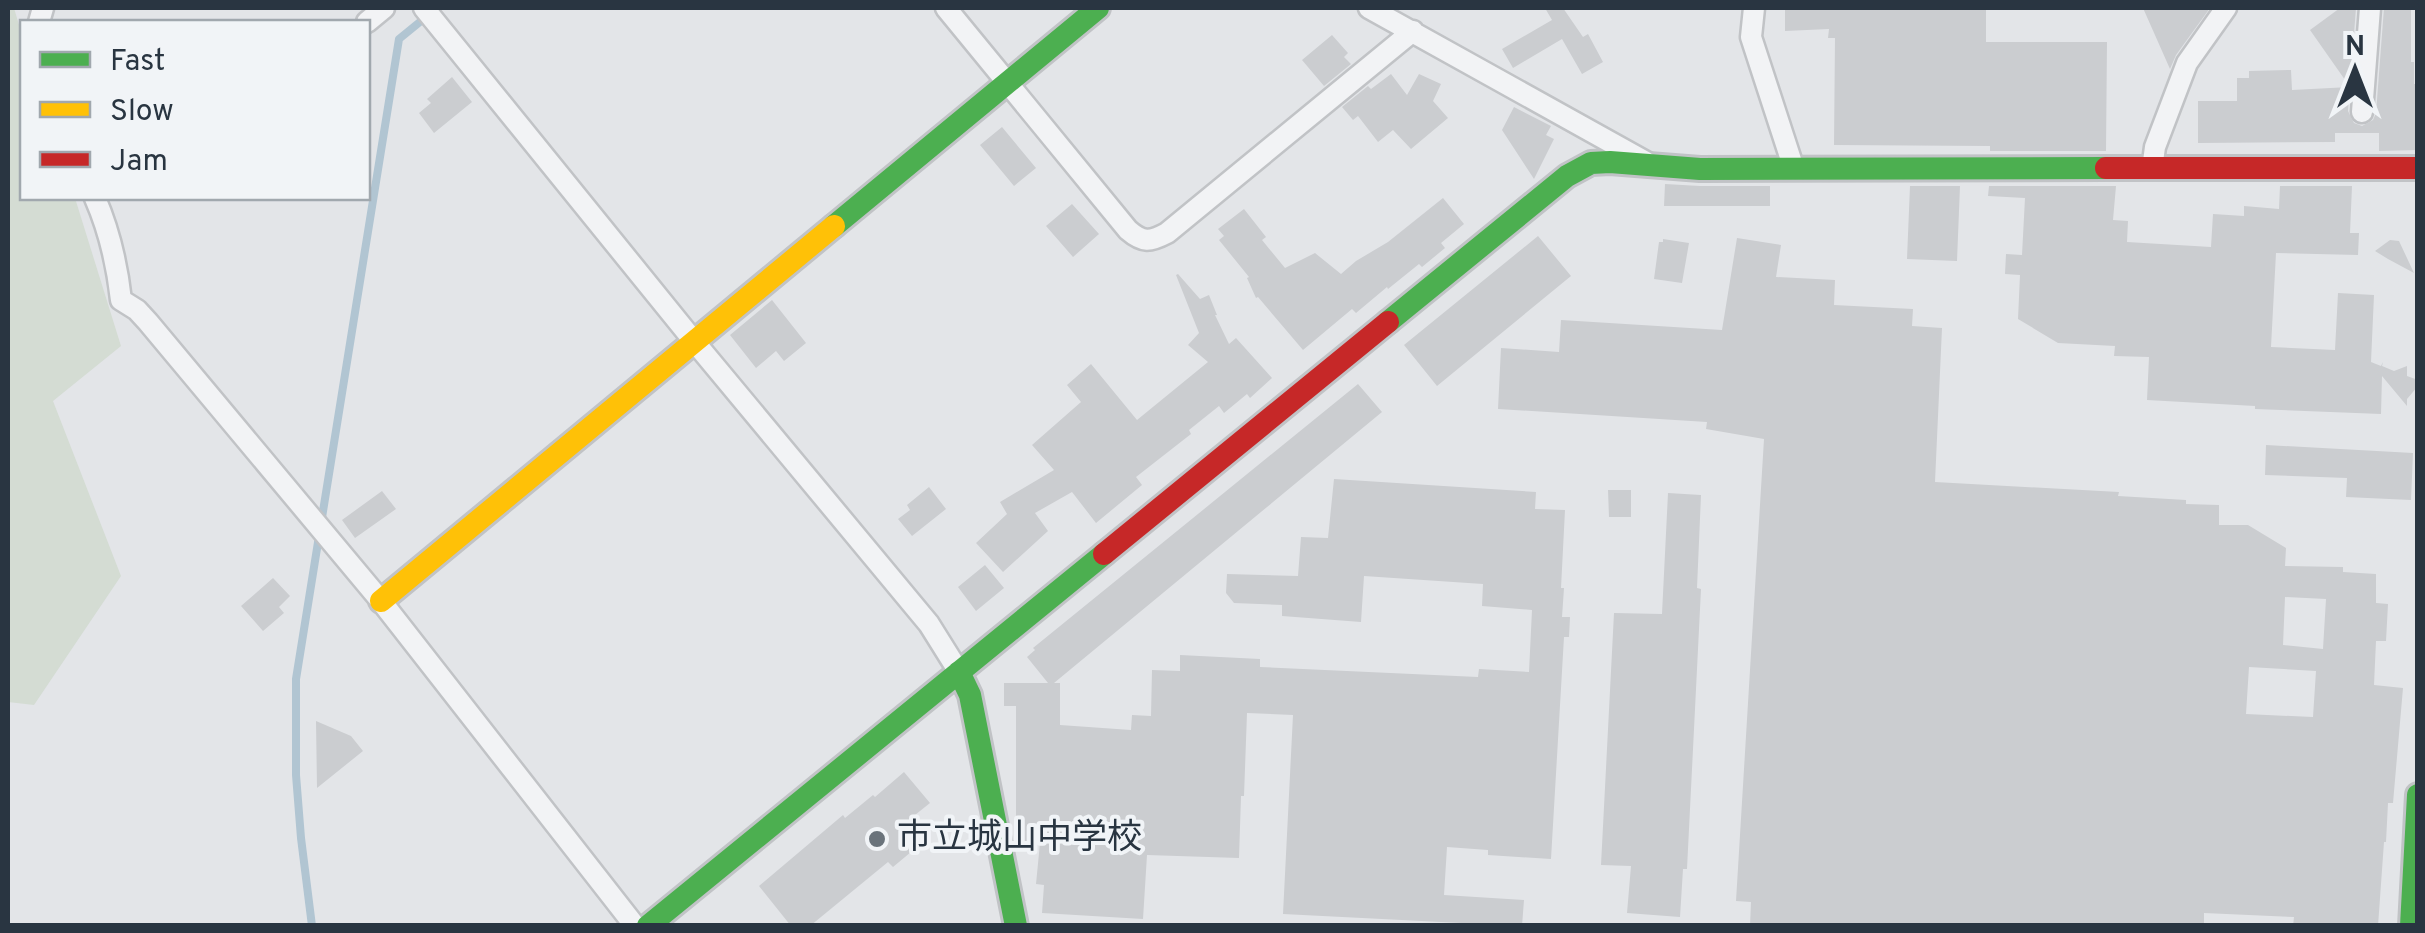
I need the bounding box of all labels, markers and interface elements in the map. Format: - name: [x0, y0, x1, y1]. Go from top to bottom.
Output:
- legend: [20, 20, 370, 200]
- north arrow: [2305, 20, 2405, 120]
- text: N: [2345, 30, 2365, 66]
- text: Fast: [110, 44, 165, 81]
- text: Slow: [110, 94, 174, 131]
- text: Jam: [110, 144, 168, 181]
- place label: 市立城山中学校: [897, 817, 1142, 861]
- marker: 市立城山中学校: [866, 828, 888, 850]

